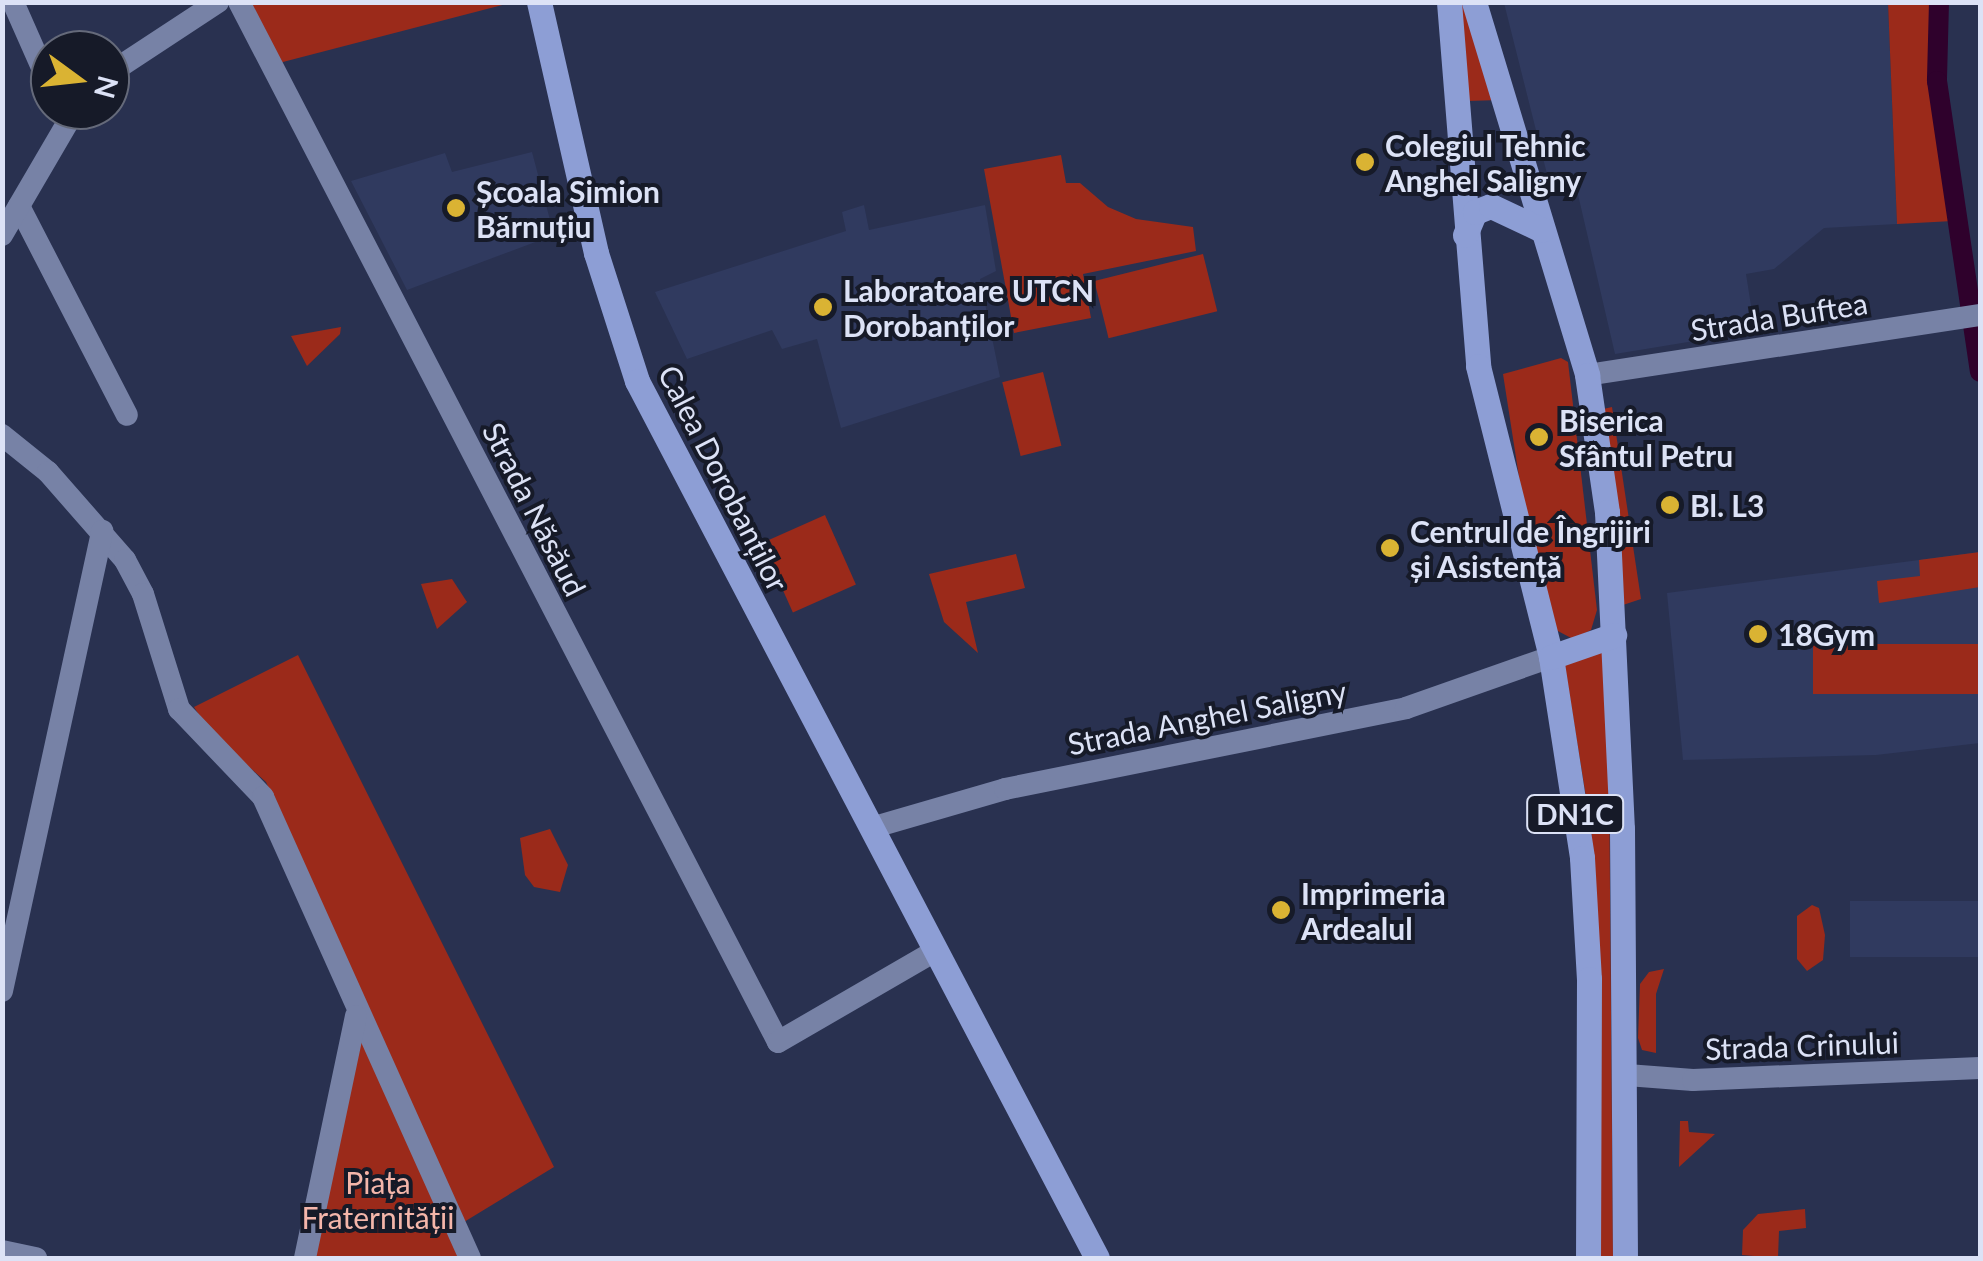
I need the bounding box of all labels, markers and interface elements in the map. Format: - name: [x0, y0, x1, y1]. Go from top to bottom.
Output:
- north arrow: [30, 30, 130, 130]
- text: N: [88, 72, 126, 102]
- place label: Colegiul Tehnic Anghel Saligny: [1385, 127, 1587, 198]
- marker: Colegiul Tehnic Anghel Saligny: [1354, 151, 1376, 173]
- place label: Școala Simion Bărnuțiu: [476, 173, 660, 244]
- marker: Școala Simion Bărnuțiu: [445, 197, 467, 219]
- place label: Laboratoare UTCN Dorobanților: [843, 272, 1094, 342]
- street label: Strada Buftea: [1688, 284, 1870, 348]
- marker: Laboratoare UTCN Dorobanților: [812, 296, 834, 318]
- street label: Calea Dorobanților: [652, 359, 796, 597]
- place label: Biserica Sfântul Petru: [1559, 402, 1733, 472]
- street label: Strada Năsăud: [476, 416, 594, 602]
- marker: Biserica Sfântul Petru: [1528, 426, 1550, 448]
- place label: Bl. L3: [1690, 487, 1764, 523]
- marker: Bl. L3: [1659, 494, 1681, 516]
- place label: Centrul de Îngrijiri și Asistență: [1410, 513, 1651, 584]
- marker: Centrul de Îngrijiri și Asistență: [1379, 537, 1401, 559]
- place label: 18Gym: [1778, 616, 1875, 652]
- marker: 18Gym: [1747, 623, 1769, 645]
- street label: Strada Anghel Saligny: [1064, 672, 1350, 762]
- road number: DN1C: [1525, 791, 1625, 837]
- place label: Imprimeria Ardealul: [1301, 875, 1446, 946]
- marker: Imprimeria Ardealul: [1270, 899, 1292, 921]
- street label: Strada Crinului: [1704, 1024, 1900, 1066]
- park label: Piața Fraternității: [301, 1164, 455, 1234]

